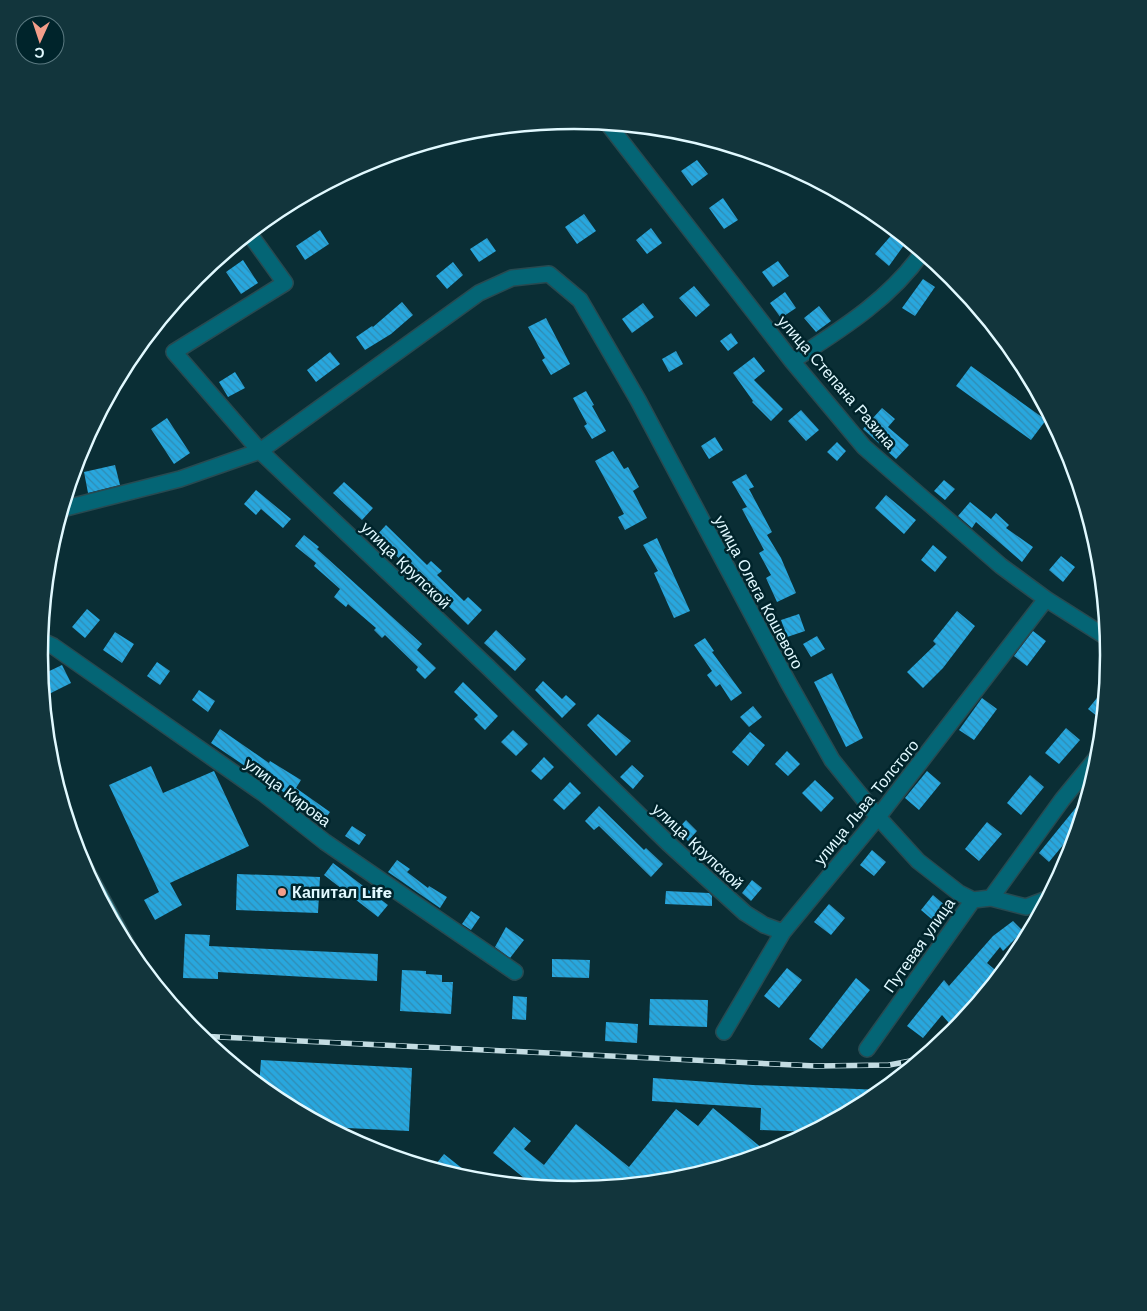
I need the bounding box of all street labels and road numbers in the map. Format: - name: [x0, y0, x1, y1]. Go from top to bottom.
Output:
- street label: улица Степана Разина: [773, 312, 900, 453]
- street label: улица Олега Кошевого: [710, 512, 807, 672]
- street label: улица Крупской: [357, 518, 454, 613]
- street label: улица Льва Толстого: [810, 736, 923, 869]
- street label: улица Кирова: [241, 754, 335, 831]
- street label: улица Крупской: [648, 799, 747, 893]
- street label: Путевая улица: [880, 894, 959, 996]

